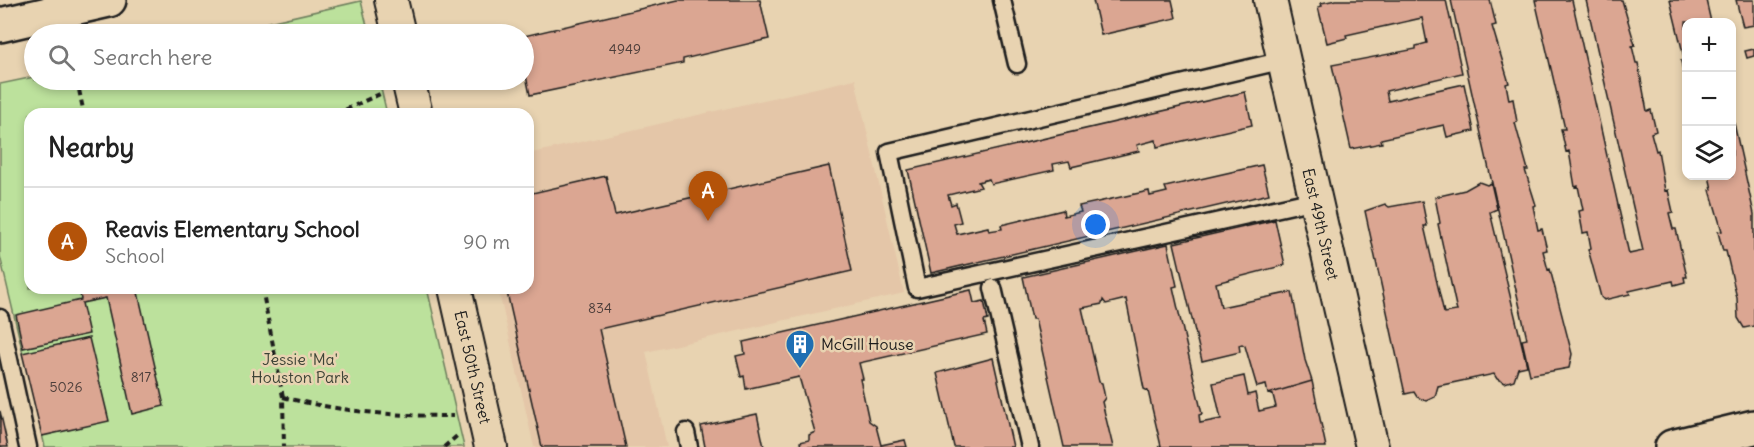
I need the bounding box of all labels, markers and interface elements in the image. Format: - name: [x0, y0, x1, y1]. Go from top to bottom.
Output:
- map controls: [1682, 18, 1736, 180]
- button: +: [1682, 18, 1736, 72]
- search box: [24, 24, 534, 90]
- house number: 4949: [609, 40, 641, 58]
- icon: search: [45, 41, 78, 74]
- text: Search here: [93, 43, 212, 71]
- button: −: [1682, 72, 1736, 126]
- button: layers: [1682, 126, 1736, 180]
- text: Nearby: [48, 131, 134, 164]
- street label: East 49th Street: [1298, 166, 1344, 283]
- pin: A: [688, 172, 728, 221]
- your location: [1081, 210, 1110, 239]
- text: Reavis Elementary School: [105, 215, 360, 243]
- text: A: [61, 229, 74, 254]
- text: 90 m: [463, 229, 510, 254]
- text: School: [105, 243, 165, 268]
- house number: 834: [588, 299, 612, 317]
- street label: East 50th Street: [450, 308, 496, 426]
- building icon: McGill House: [784, 328, 816, 370]
- place label: McGill House: [821, 334, 914, 354]
- park label: Jessie 'Ma' Houston Park: [251, 349, 349, 387]
- house number: 817: [131, 368, 151, 386]
- house number: 5026: [49, 378, 83, 396]

